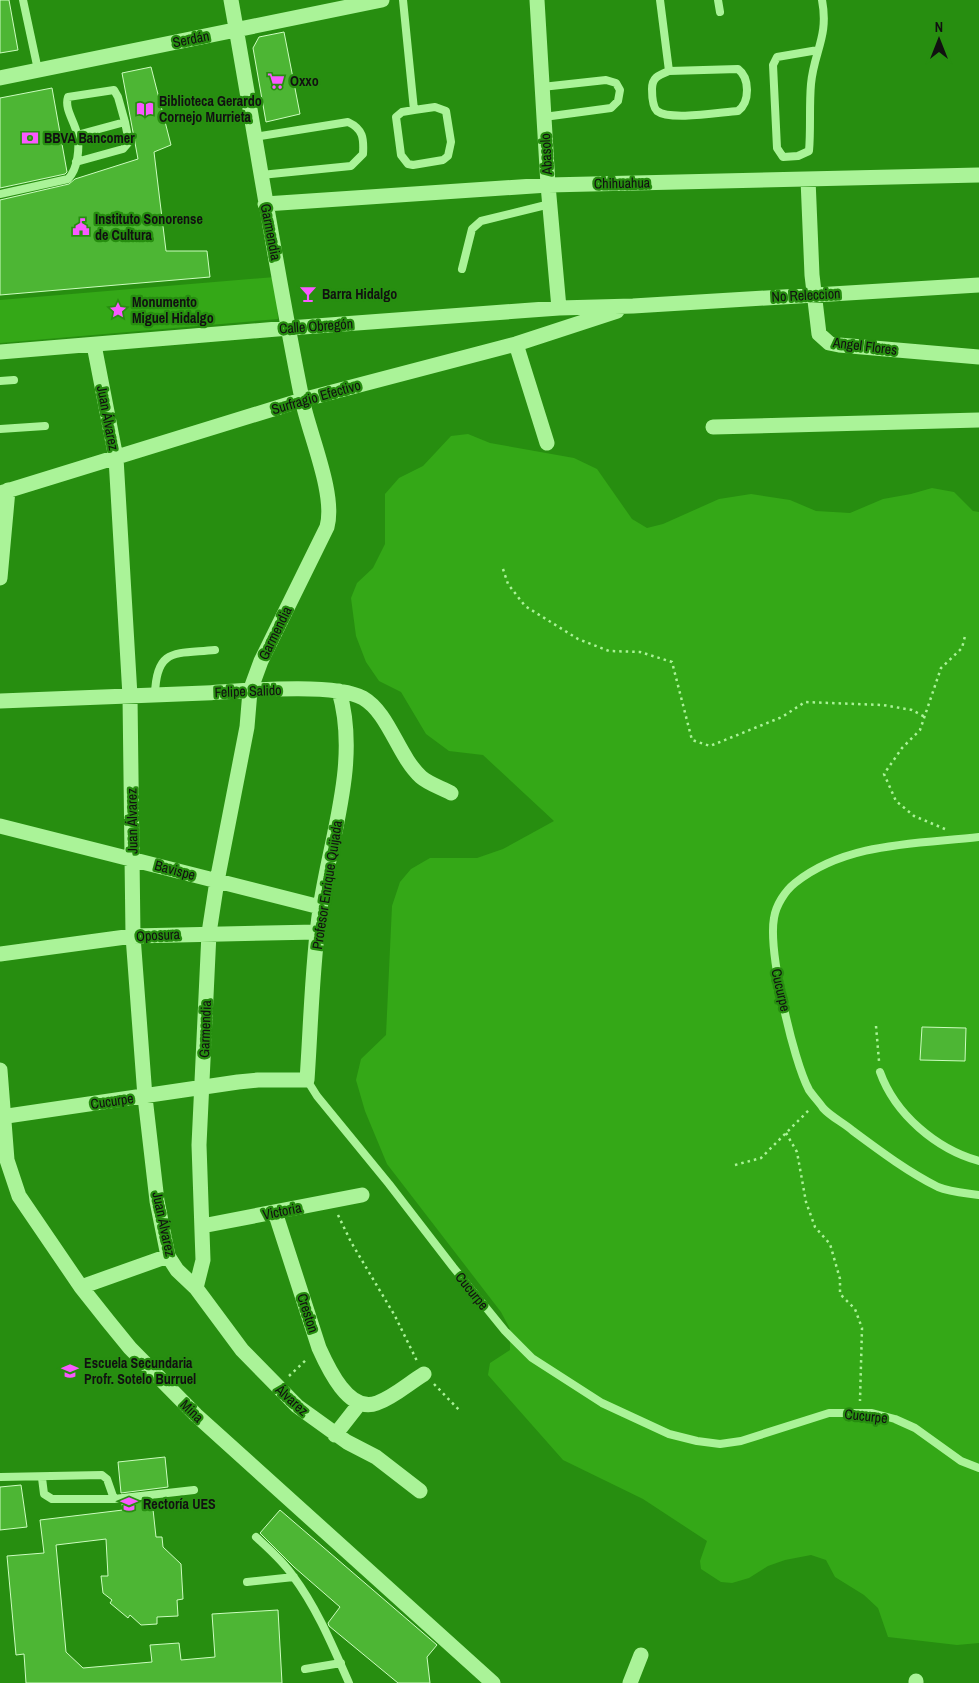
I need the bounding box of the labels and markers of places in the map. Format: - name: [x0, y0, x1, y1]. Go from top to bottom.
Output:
- supermarket icon: Oxxo: [266, 71, 286, 91]
- place label: Oxxo: [290, 72, 319, 90]
- place label: Biblioteca Gerardo Cornejo Murrieta: [159, 92, 262, 126]
- library icon: Biblioteca Gerardo Cornejo Murrieta: [135, 99, 155, 119]
- bank icon: BBVA Bancomer: [20, 128, 40, 148]
- place label: BBVA Bancomer: [44, 129, 135, 147]
- place label: Instituto Sonorense de Cultura: [95, 210, 203, 244]
- public building icon: Instituto Sonorense de Cultura: [71, 217, 91, 237]
- bar icon: Barra Hidalgo: [298, 284, 318, 304]
- place label: Barra Hidalgo: [322, 285, 397, 303]
- place label: Monumento Miguel Hidalgo: [132, 293, 214, 327]
- place icon: Monumento Miguel Hidalgo: [108, 300, 128, 320]
- place label: Escuela Secundaria Profr. Sotelo Burruel: [84, 1354, 196, 1388]
- school or university icon: Escuela Secundaria Profr. Sotelo Burruel: [60, 1361, 80, 1381]
- school or university icon: Rectoría UES: [119, 1494, 139, 1514]
- place label: Rectoría UES: [143, 1495, 216, 1513]

